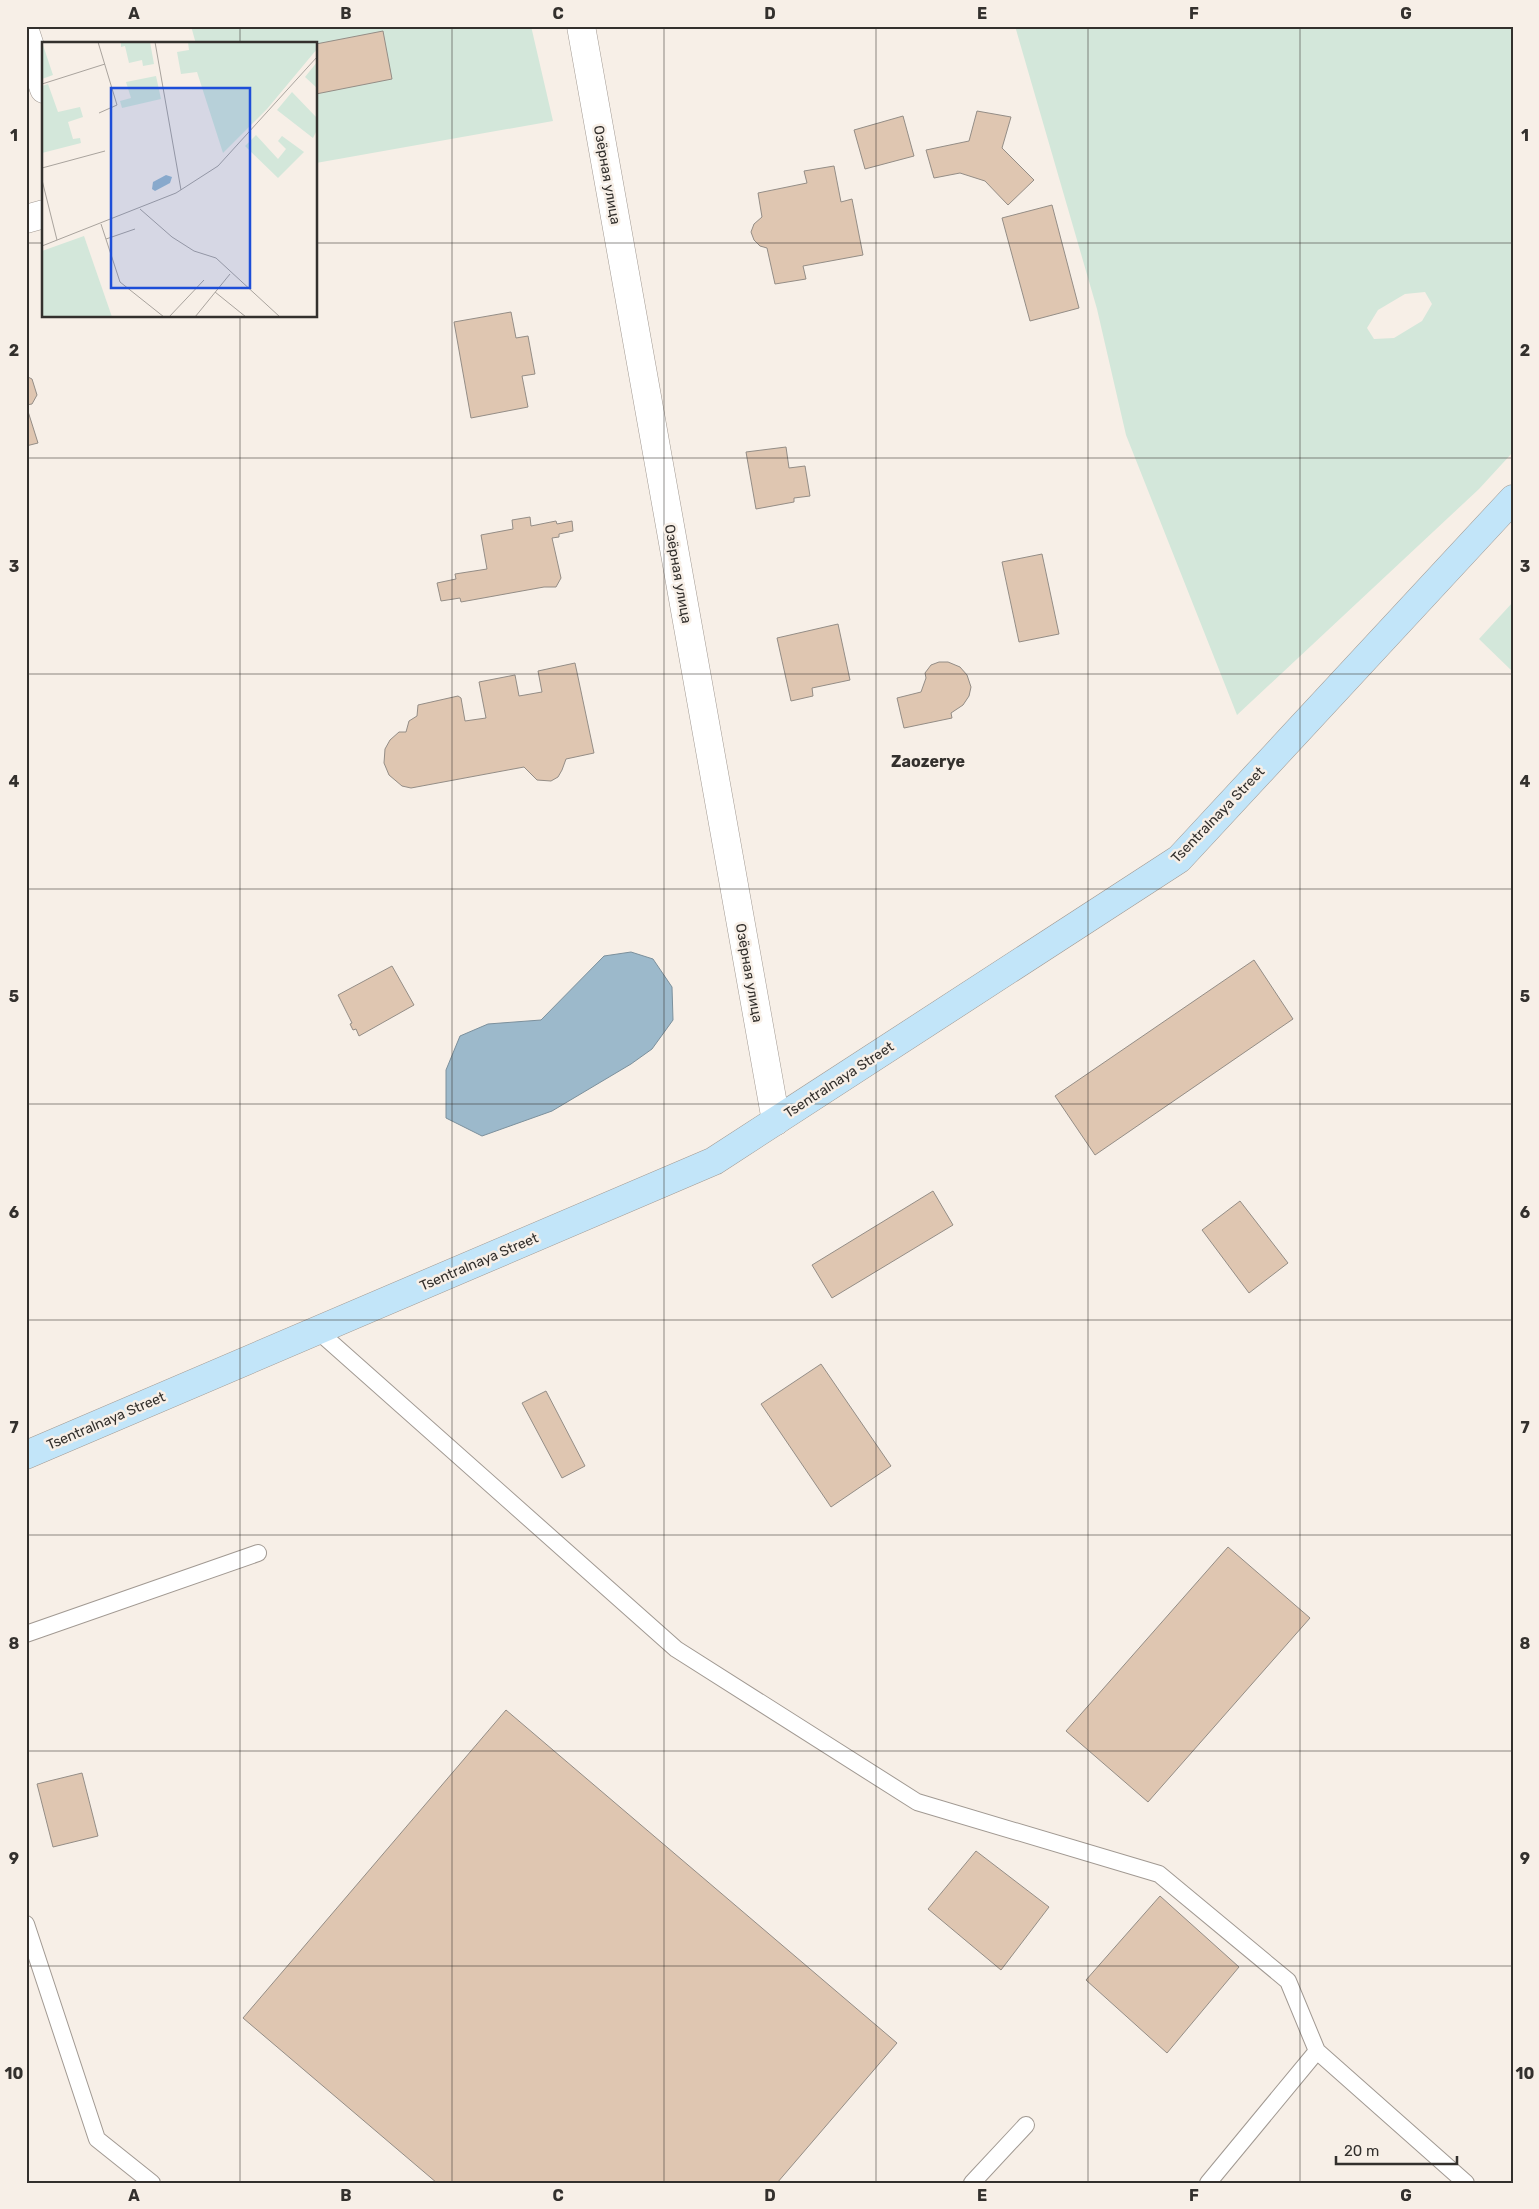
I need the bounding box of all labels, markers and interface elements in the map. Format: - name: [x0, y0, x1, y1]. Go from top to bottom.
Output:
- text: A: [128, 4, 140, 23]
- text: B: [340, 4, 352, 23]
- text: C: [552, 4, 564, 23]
- text: D: [764, 4, 776, 23]
- text: E: [977, 4, 987, 23]
- text: F: [1189, 4, 1199, 23]
- text: G: [1400, 4, 1412, 23]
- inset map: [42, 42, 318, 318]
- street label: Озёрная улица: [590, 124, 624, 226]
- text: 1: [10, 126, 18, 145]
- text: 1: [1521, 126, 1529, 145]
- text: 2: [9, 341, 19, 360]
- text: 2: [1520, 341, 1530, 360]
- street label: Озёрная улица: [661, 523, 695, 625]
- text: 3: [9, 557, 19, 576]
- text: 3: [1520, 557, 1530, 576]
- district label: Zaozerye: [891, 752, 965, 771]
- street label: Tsentralnaya Street: [1168, 763, 1269, 867]
- text: 4: [9, 772, 20, 791]
- text: 4: [1520, 772, 1531, 791]
- street label: Озёрная улица: [732, 922, 766, 1024]
- text: 5: [9, 987, 19, 1006]
- text: 5: [1520, 987, 1530, 1006]
- street label: Tsentralnaya Street: [781, 1038, 897, 1122]
- text: 6: [9, 1203, 19, 1222]
- text: 6: [1520, 1203, 1530, 1222]
- street label: Tsentralnaya Street: [417, 1229, 541, 1295]
- street label: Tsentralnaya Street: [44, 1388, 168, 1454]
- text: 7: [9, 1418, 19, 1437]
- text: 7: [1520, 1418, 1530, 1437]
- text: 8: [9, 1634, 20, 1653]
- text: 8: [1520, 1634, 1531, 1653]
- text: 9: [9, 1849, 19, 1868]
- text: 9: [1520, 1849, 1530, 1868]
- text: 10: [5, 2064, 24, 2083]
- text: 10: [1516, 2064, 1535, 2083]
- scale bar: [1336, 2134, 1458, 2166]
- text: 20 m: [1344, 2142, 1379, 2160]
- text: A: [128, 2186, 140, 2205]
- text: B: [340, 2186, 352, 2205]
- text: C: [552, 2186, 564, 2205]
- text: D: [764, 2186, 776, 2205]
- text: E: [977, 2186, 987, 2205]
- text: F: [1189, 2186, 1199, 2205]
- text: G: [1400, 2186, 1412, 2205]

